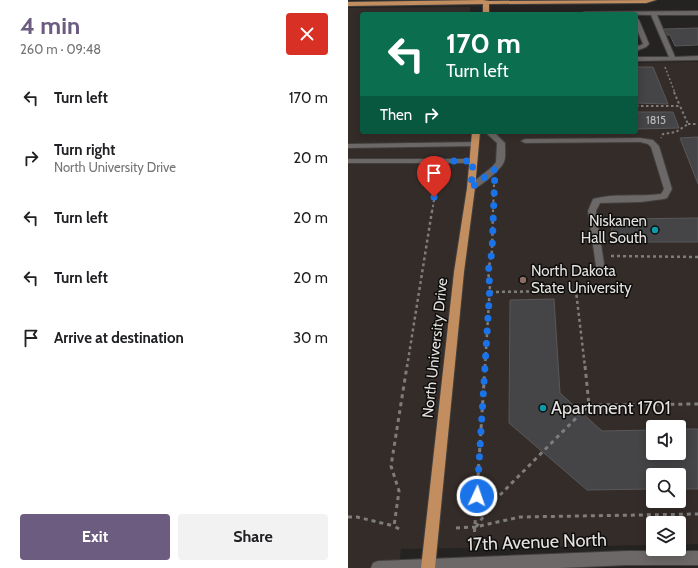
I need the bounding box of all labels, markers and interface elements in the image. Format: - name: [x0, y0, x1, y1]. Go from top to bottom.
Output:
- text: 4 min: [20, 11, 80, 40]
- button: close: [286, 13, 328, 55]
- text: 170 m: [446, 26, 521, 60]
- icon: left: [380, 28, 432, 80]
- text: 260 m · 09:48: [20, 41, 101, 57]
- text: Turn left: [446, 60, 509, 82]
- icon: left: [20, 87, 42, 109]
- text: Turn left: [54, 89, 108, 107]
- text: 170 m: [289, 89, 328, 107]
- icon: right: [420, 104, 442, 126]
- text: Then: [380, 106, 412, 124]
- house number: 1815: [646, 113, 666, 127]
- text: Turn right: [54, 141, 115, 159]
- icon: right: [20, 147, 42, 169]
- text: 20 m: [293, 149, 328, 167]
- pin: [417, 156, 451, 197]
- text: North University Drive: [54, 159, 176, 175]
- icon: arrive: [423, 162, 445, 184]
- icon: left: [20, 207, 42, 229]
- text: Turn left: [54, 209, 108, 227]
- text: 20 m: [293, 209, 328, 227]
- place label: Niskanen Hall South: [581, 212, 647, 247]
- marker: Niskanen Hall South: [650, 225, 660, 235]
- place label: North Dakota State University: [531, 262, 632, 297]
- icon: left: [20, 267, 42, 289]
- text: Turn left: [54, 269, 108, 287]
- text: 20 m: [293, 269, 328, 287]
- marker: North Dakota State University: [518, 275, 528, 285]
- street label: North University Drive: [419, 277, 451, 419]
- icon: arrive: [20, 327, 42, 349]
- text: Arrive at destination: [54, 329, 184, 347]
- text: 30 m: [293, 329, 328, 347]
- place label: Apartment 1701: [551, 397, 671, 419]
- marker: Apartment 1701: [538, 403, 548, 413]
- map controls: [646, 420, 686, 556]
- button: sound: [646, 420, 686, 460]
- button: search: [646, 468, 686, 508]
- position arrow: [456, 475, 498, 517]
- button: Exit: [20, 514, 170, 560]
- button: Share: [178, 514, 328, 560]
- button: layers: [646, 516, 686, 556]
- street label: 17th Avenue North: [467, 529, 607, 555]

